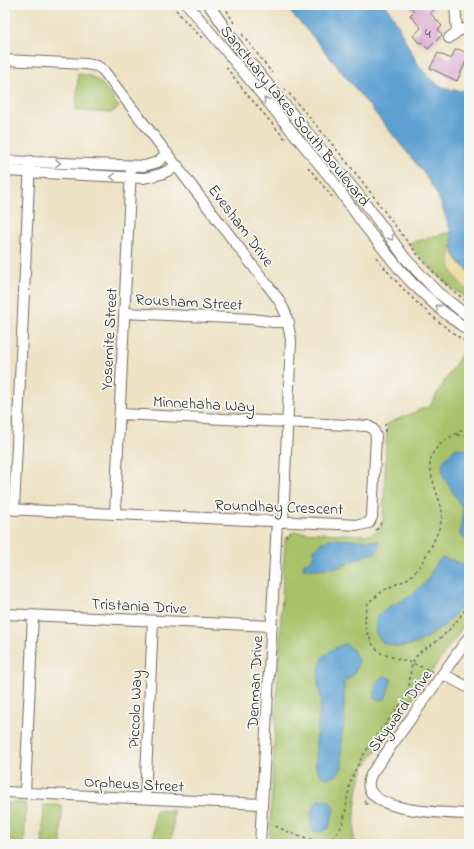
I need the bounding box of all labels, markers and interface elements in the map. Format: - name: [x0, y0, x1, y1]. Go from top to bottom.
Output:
- street label: Sanctuary Lakes South Boulevard: [214, 20, 375, 212]
- house number: 4: [425, 24, 431, 45]
- one-way arrow: [263, 97, 270, 105]
- one-way arrow: [55, 158, 61, 167]
- one-way arrow: [110, 172, 116, 181]
- street label: Evesham Drive: [201, 180, 280, 273]
- one-way arrow: [386, 234, 393, 241]
- street label: Yosemite Street: [95, 287, 125, 391]
- street label: Rousham Street: [135, 288, 244, 318]
- one-way arrow: [435, 304, 443, 312]
- street label: Minnehaha Way: [152, 390, 256, 420]
- street label: Roundhay Crescent: [214, 494, 344, 522]
- street label: Tristania Drive: [90, 593, 188, 622]
- street label: Denman Drive: [242, 634, 270, 730]
- street label: Skyward Drive: [362, 664, 439, 757]
- street label: Piccolo Way: [123, 669, 149, 749]
- street label: Orpheus Street: [83, 770, 185, 800]

